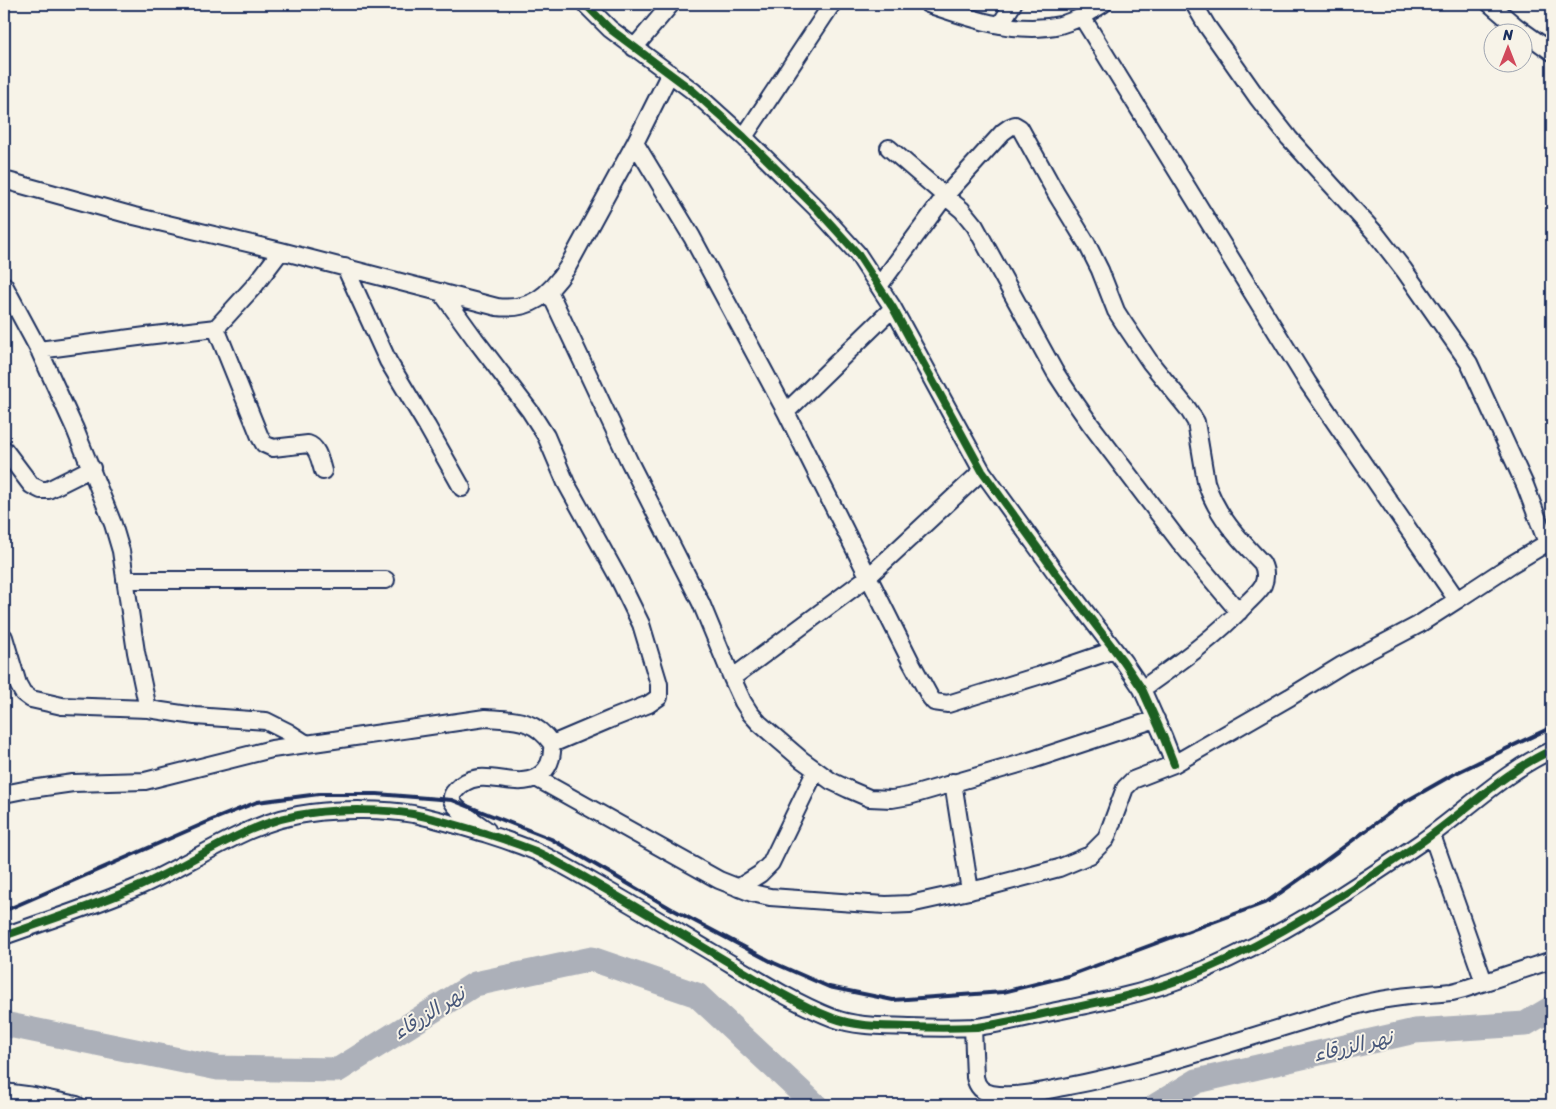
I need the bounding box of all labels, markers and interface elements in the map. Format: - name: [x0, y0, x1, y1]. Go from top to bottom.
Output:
- north arrow: [1484, 22, 1534, 72]
- text: N: [1502, 23, 1513, 48]
- water label: نهر الزرقاء: [386, 975, 475, 1049]
- water label: نهر الزرقاء: [1310, 1019, 1399, 1072]

